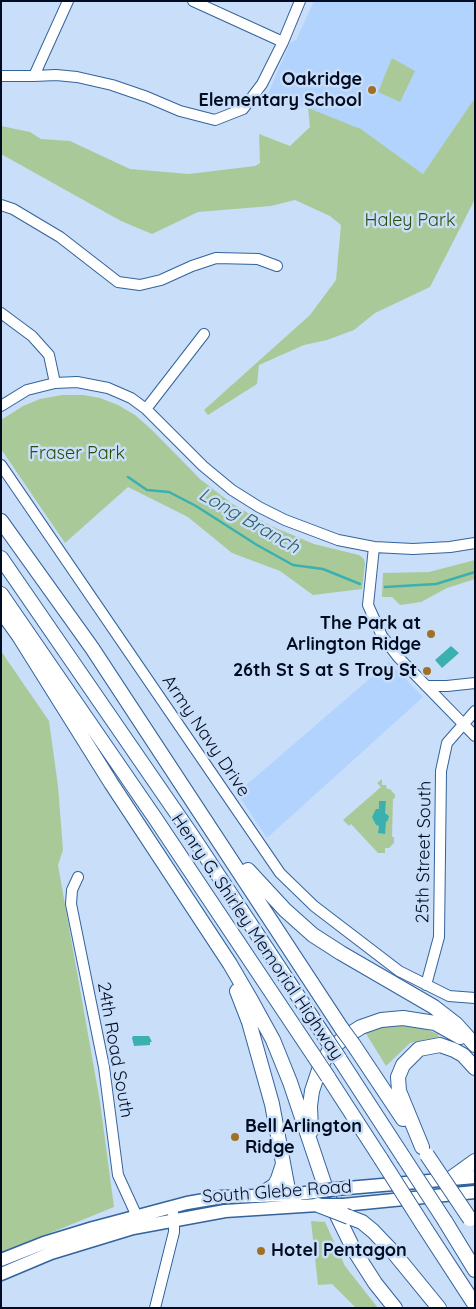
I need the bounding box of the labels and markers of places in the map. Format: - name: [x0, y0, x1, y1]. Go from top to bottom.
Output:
- place label: Oakridge Elementary School: [198, 69, 362, 112]
- marker: Oakridge Elementary School: [366, 84, 378, 96]
- place label: The Park at Arlington Ridge: [286, 613, 421, 656]
- marker: The Park at Arlington Ridge: [425, 628, 437, 640]
- place label: 26th St S at S Troy St: [233, 660, 417, 682]
- marker: 26th St S at S Troy St: [421, 665, 433, 677]
- place label: Bell Arlington Ridge: [245, 1116, 362, 1158]
- marker: Bell Arlington Ridge: [229, 1131, 241, 1143]
- place label: Hotel Pentagon: [271, 1240, 407, 1262]
- marker: Hotel Pentagon: [255, 1245, 267, 1257]

